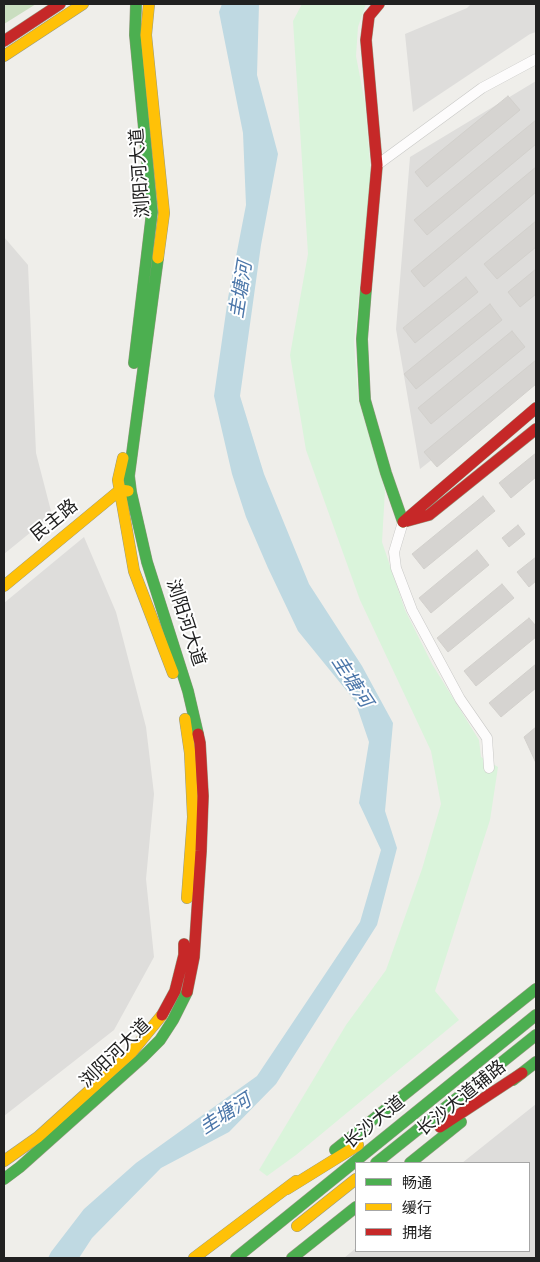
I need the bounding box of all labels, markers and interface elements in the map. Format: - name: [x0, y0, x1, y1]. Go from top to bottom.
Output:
- street label: 浏阳河大道: [127, 127, 155, 219]
- water label: 圭塘河: [226, 260, 258, 320]
- street label: 民主路: [27, 496, 83, 546]
- street label: 浏阳河大道: [161, 577, 209, 669]
- water label: 圭塘河: [326, 652, 376, 712]
- street label: 浏阳河大道: [76, 1015, 156, 1093]
- street label: 长沙大道辅路: [413, 1057, 511, 1141]
- water label: 圭塘河: [196, 1090, 256, 1140]
- street label: 长沙大道: [340, 1092, 410, 1154]
- legend: [355, 1162, 530, 1252]
- text: 畅通: [402, 1174, 432, 1192]
- text: 缓行: [402, 1199, 432, 1217]
- text: 拥堵: [402, 1224, 432, 1242]

